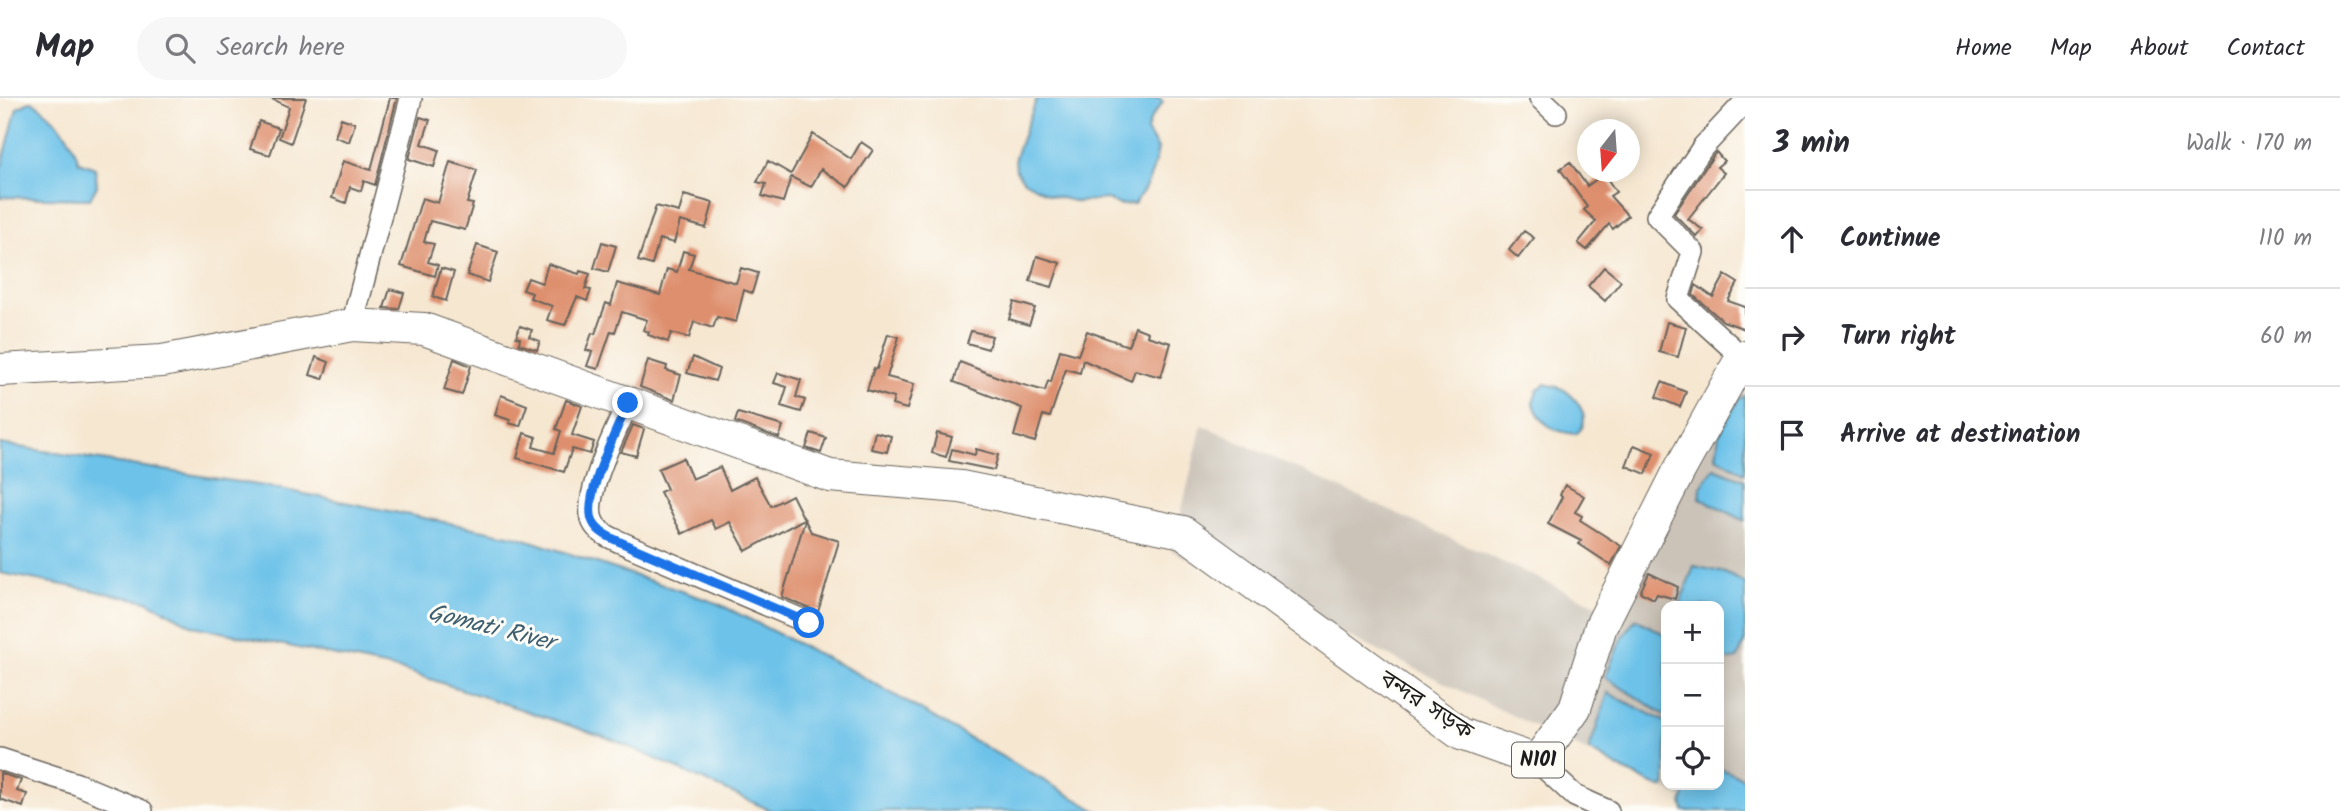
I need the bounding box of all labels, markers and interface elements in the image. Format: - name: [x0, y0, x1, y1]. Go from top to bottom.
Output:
- search box: [137, 17, 627, 80]
- text: Map: [35, 22, 95, 75]
- text: Search here: [217, 27, 345, 69]
- icon: search: [161, 29, 199, 67]
- text: Home: [1955, 29, 2012, 68]
- text: Map: [2050, 29, 2092, 68]
- text: About: [2130, 29, 2188, 68]
- text: Contact: [2226, 29, 2305, 68]
- north arrow: [1577, 119, 1640, 182]
- text: 3 min: [1773, 120, 1850, 168]
- text: Walk · 170 m: [2186, 126, 2312, 162]
- text: Continue: [1840, 218, 1941, 260]
- icon: ahead: [1773, 220, 1811, 258]
- text: 110 m: [2259, 221, 2312, 257]
- text: Turn right: [1840, 316, 1956, 358]
- icon: right: [1773, 318, 1811, 356]
- text: 60 m: [2260, 319, 2312, 355]
- route end: [612, 387, 643, 418]
- text: Arrive at destination: [1840, 414, 2080, 456]
- icon: arrive: [1773, 416, 1811, 454]
- water label: Gomati River: [424, 593, 563, 664]
- map controls: [1661, 601, 1724, 790]
- button: +: [1661, 601, 1724, 664]
- route start: [793, 607, 824, 638]
- street label: বন্দর সড়ক: [1371, 662, 1480, 750]
- button: −: [1661, 664, 1724, 727]
- button: locate: [1661, 727, 1724, 790]
- road number: N101: [1512, 742, 1564, 778]

